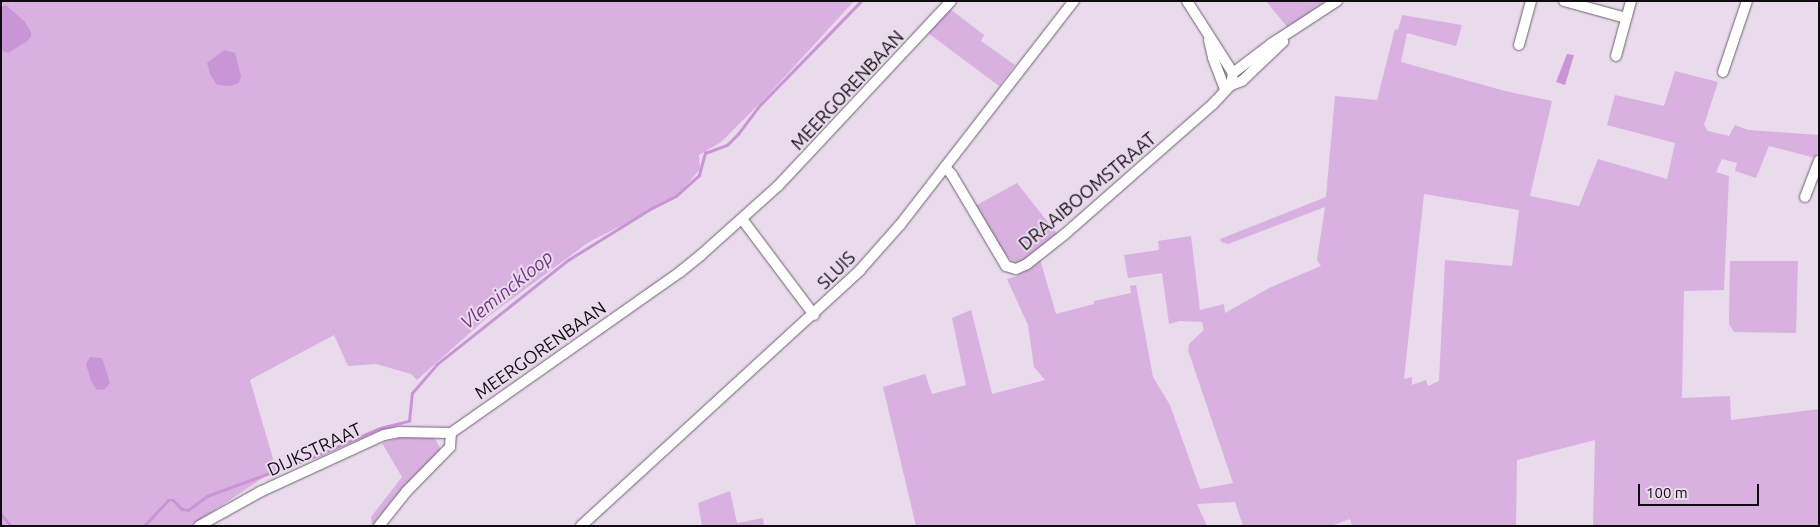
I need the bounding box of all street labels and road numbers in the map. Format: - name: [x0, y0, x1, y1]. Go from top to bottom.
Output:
- street label: MEERGORENBAAN: [786, 26, 908, 154]
- street label: DRAAIBOOMSTRAAT: [1014, 127, 1160, 255]
- street label: SLUIS: [813, 247, 859, 293]
- street label: MEERGORENBAAN: [470, 297, 610, 403]
- street label: DIJKSTRAAT: [264, 418, 364, 480]

